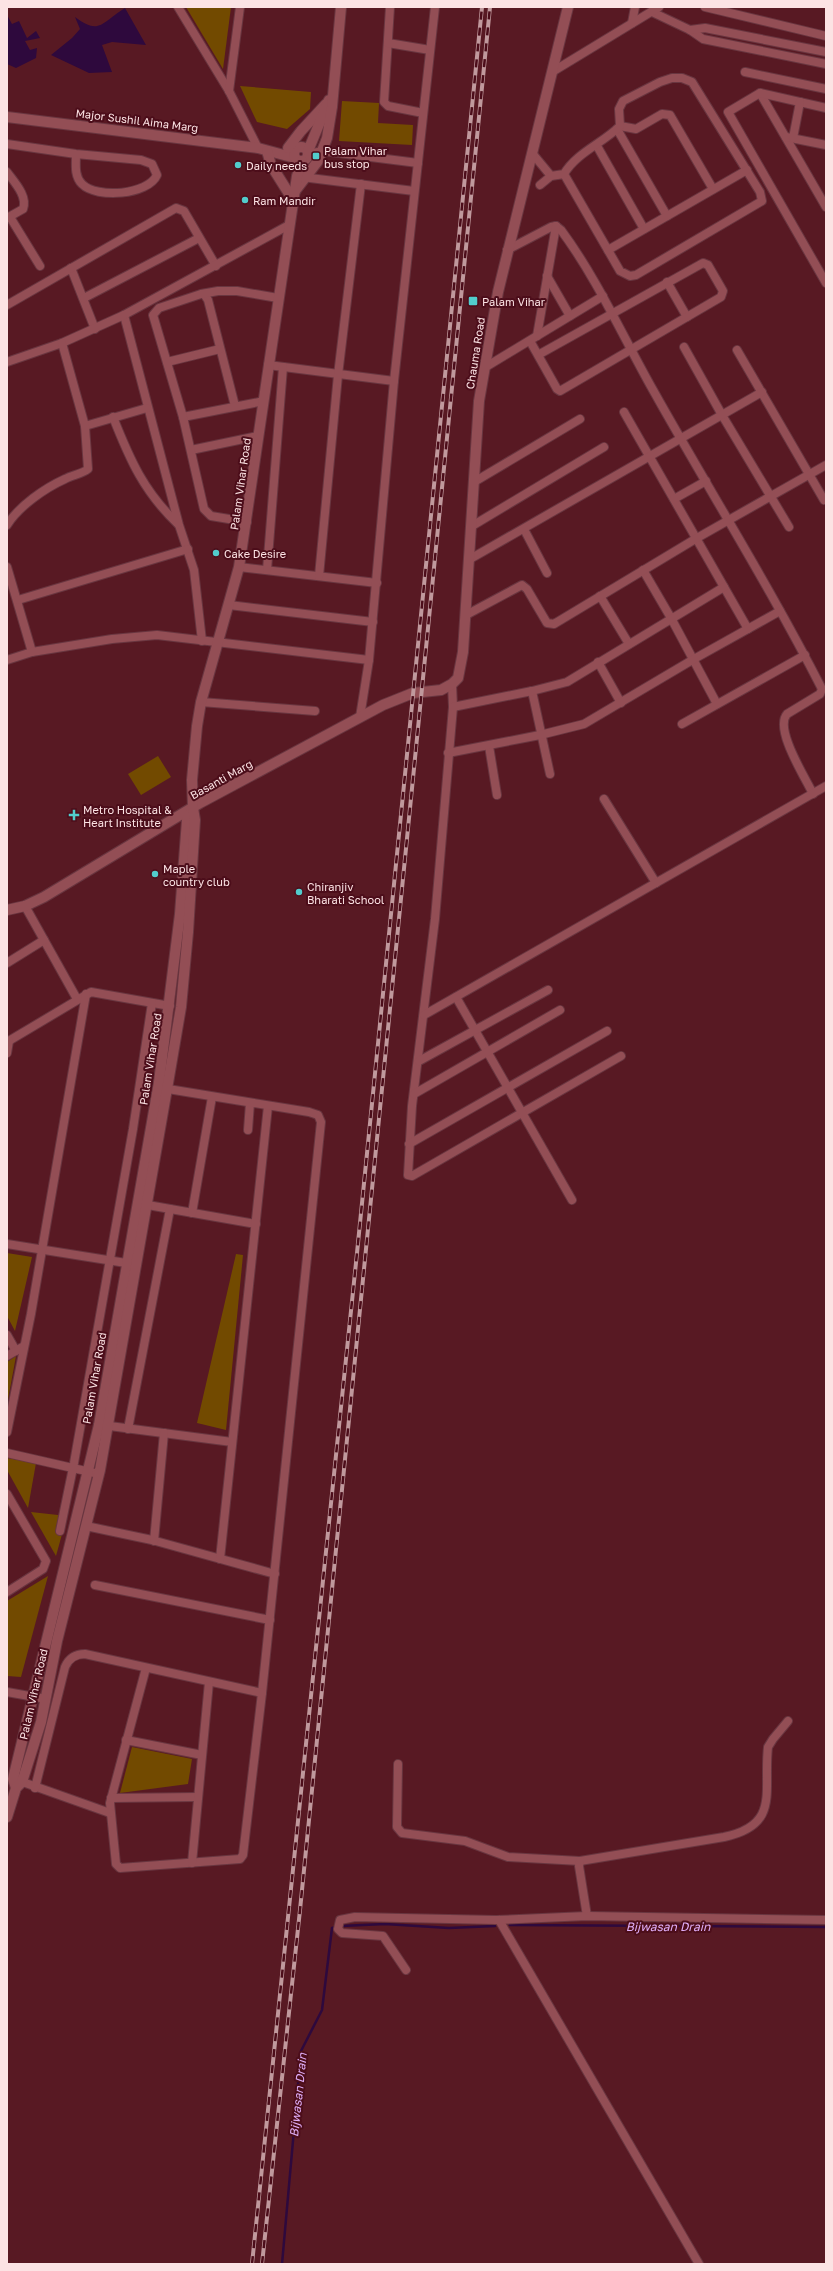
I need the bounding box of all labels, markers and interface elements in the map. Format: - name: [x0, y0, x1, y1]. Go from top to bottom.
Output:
- street label: Major Sushil Aima Marg: [75, 106, 199, 134]
- place label: Palam Vihar bus stop: [324, 144, 388, 170]
- marker: Palam Vihar bus stop: [311, 151, 321, 161]
- place label: Daily needs: [246, 159, 307, 172]
- marker: Daily needs: [233, 160, 243, 170]
- place label: Ram Mandir: [253, 194, 316, 207]
- marker: Ram Mandir: [240, 195, 250, 205]
- marker: Palam Vihar: [467, 295, 479, 307]
- place label: Palam Vihar: [482, 295, 546, 308]
- street label: Chauma Road: [463, 316, 487, 390]
- street label: Palam Vihar Road: [227, 437, 253, 531]
- place label: Cake Desire: [224, 547, 286, 560]
- marker: Cake Desire: [211, 548, 221, 558]
- street label: Basanti Marg: [188, 757, 254, 801]
- place label: Metro Hospital & Heart Institute: [83, 803, 172, 829]
- marker: Metro Hospital & Heart Institute: [68, 809, 80, 821]
- place label: Maple country club: [163, 862, 230, 888]
- marker: Maple country club: [150, 869, 160, 879]
- place label: Chiranjiv Bharati School: [307, 880, 385, 906]
- marker: Chiranjiv Bharati School: [294, 887, 304, 897]
- street label: Palam Vihar Road: [136, 1012, 164, 1106]
- street label: Palam Vihar Road: [80, 1331, 108, 1425]
- street label: Palam Vihar Road: [16, 1647, 50, 1741]
- water label: Bijwasan Drain: [626, 1919, 711, 1934]
- water label: Bijwasan Drain: [286, 2052, 310, 2138]

